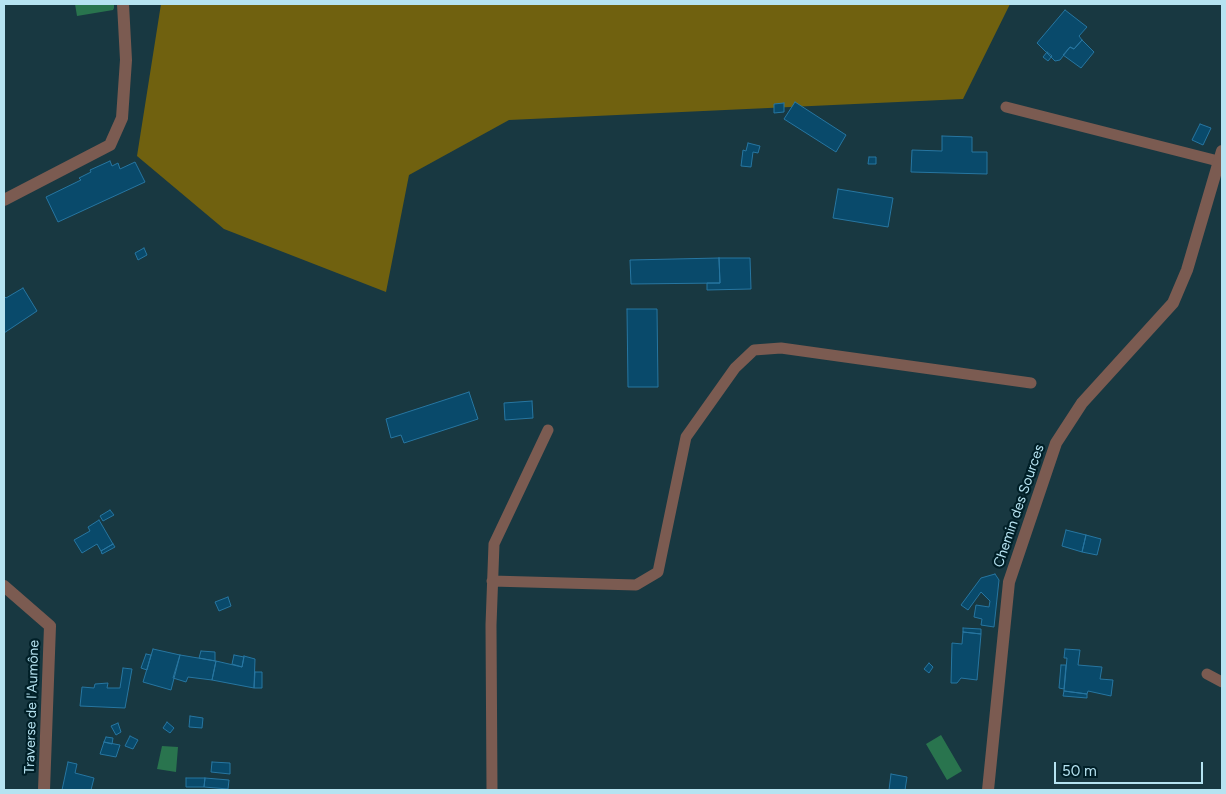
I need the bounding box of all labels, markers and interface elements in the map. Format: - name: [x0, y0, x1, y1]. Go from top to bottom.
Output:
- street label: Chemin des Sources: [990, 442, 1048, 570]
- street label: Traverse de l'Aumône: [21, 640, 43, 774]
- scale bar: [1056, 752, 1205, 784]
- text: 50 m: [1062, 762, 1097, 780]

